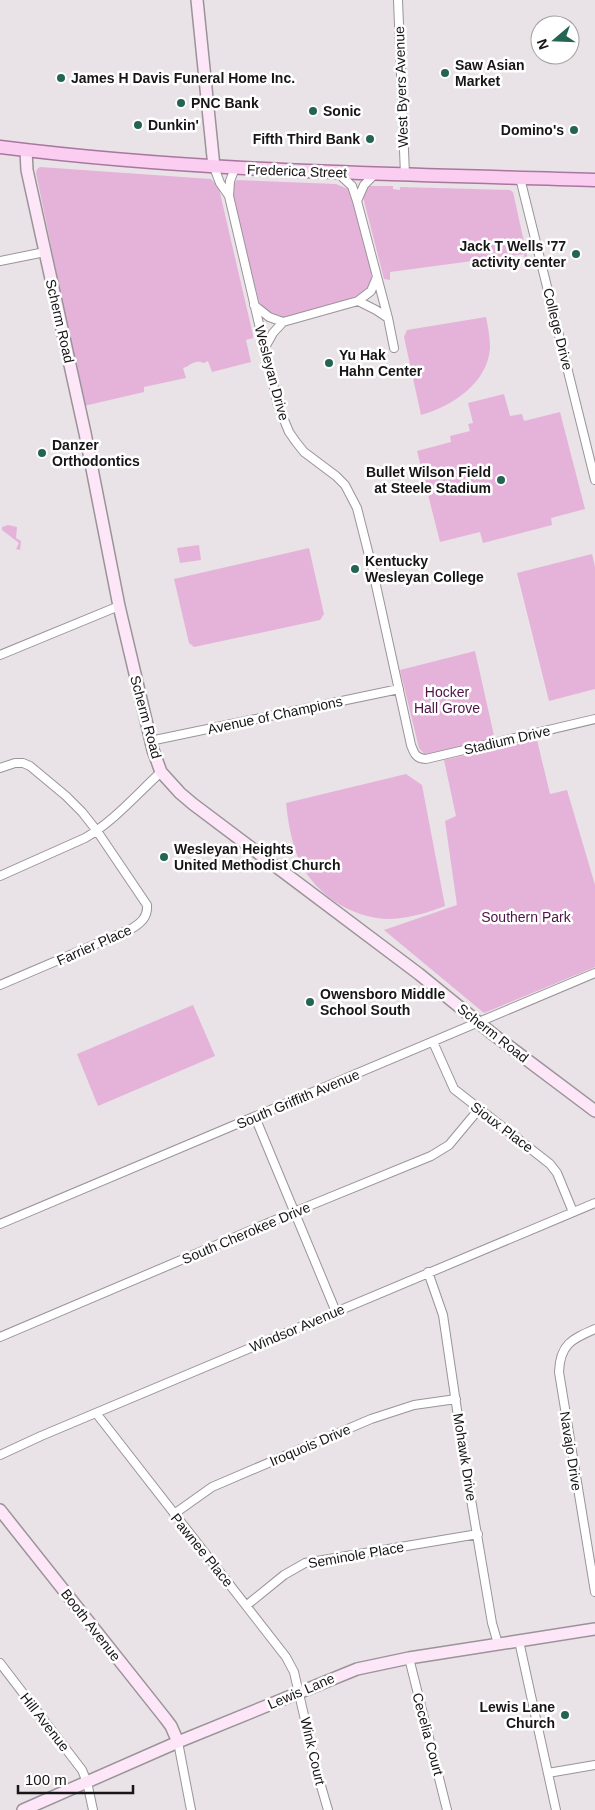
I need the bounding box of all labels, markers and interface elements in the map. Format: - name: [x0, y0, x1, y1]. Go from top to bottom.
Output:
- north arrow: [530, 15, 580, 65]
- street label: West Byers Avenue: [391, 26, 411, 148]
- text: N: [533, 37, 552, 52]
- place label: Saw Asian Market: [455, 57, 525, 89]
- marker: Saw Asian Market: [439, 67, 451, 79]
- place label: James H Davis Funeral Home Inc.: [71, 70, 295, 86]
- marker: James H Davis Funeral Home Inc.: [55, 72, 67, 84]
- place label: PNC Bank: [191, 95, 259, 111]
- marker: PNC Bank: [175, 97, 187, 109]
- place label: Sonic: [323, 103, 361, 119]
- marker: Sonic: [307, 105, 319, 117]
- place label: Dunkin': [148, 117, 199, 133]
- marker: Dunkin': [132, 119, 144, 131]
- place label: Domino's: [501, 122, 564, 138]
- marker: Domino's: [568, 124, 580, 136]
- place label: Fifth Third Bank: [253, 131, 360, 147]
- marker: Fifth Third Bank: [364, 133, 376, 145]
- street label: Frederica Street: [247, 161, 348, 181]
- place label: Jack T Wells '77 activity center: [459, 238, 567, 270]
- marker: Jack T Wells '77 activity center: [570, 248, 582, 260]
- street label: Scherm Road: [43, 278, 77, 364]
- street label: College Drive: [540, 286, 576, 372]
- street label: Wesleyan Drive: [252, 324, 292, 422]
- place label: Yu Hak Hahn Center: [339, 347, 423, 379]
- marker: Yu Hak Hahn Center: [323, 357, 335, 369]
- place label: Danzer Orthodontics: [52, 437, 140, 469]
- marker: Danzer Orthodontics: [36, 447, 48, 459]
- place label: Bullet Wilson Field at Steele Stadium: [366, 464, 491, 496]
- marker: Bullet Wilson Field at Steele Stadium: [495, 474, 507, 486]
- place label: Kentucky Wesleyan College: [365, 553, 484, 585]
- marker: Kentucky Wesleyan College: [349, 563, 361, 575]
- street label: Scherm Road: [127, 674, 165, 760]
- park label: Hocker Hall Grove: [414, 684, 480, 716]
- street label: Avenue of Champions: [206, 693, 344, 737]
- street label: Stadium Drive: [462, 722, 552, 758]
- place label: Wesleyan Heights United Methodist Church: [174, 841, 340, 873]
- marker: Wesleyan Heights United Methodist Church: [158, 851, 170, 863]
- park label: Southern Park: [481, 909, 572, 925]
- street label: Farrier Place: [54, 921, 134, 969]
- place label: Owensboro Middle School South: [320, 986, 445, 1018]
- marker: Owensboro Middle School South: [304, 996, 316, 1008]
- street label: Scherm Road: [454, 1000, 532, 1066]
- street label: South Griffith Avenue: [234, 1066, 362, 1132]
- street label: Sioux Place: [468, 1098, 537, 1156]
- street label: South Cherokee Drive: [179, 1199, 313, 1267]
- street label: Windsor Avenue: [247, 1301, 347, 1355]
- street label: Navajo Drive: [557, 1410, 585, 1492]
- street label: Mohawk Drive: [450, 1412, 480, 1502]
- street label: Iroquois Drive: [267, 1421, 353, 1469]
- street label: Pawnee Place: [168, 1510, 237, 1590]
- street label: Seminole Place: [307, 1539, 405, 1571]
- street label: Booth Avenue: [58, 1586, 124, 1664]
- street label: Lewis Lane: [265, 1670, 337, 1712]
- street label: Hill Avenue: [17, 1690, 73, 1755]
- street label: Cecelia Court: [409, 1691, 447, 1777]
- place label: Lewis Lane Church: [480, 1699, 555, 1731]
- marker: Lewis Lane Church: [559, 1709, 571, 1721]
- street label: Wink Court: [297, 1715, 329, 1787]
- scale bar: [18, 1762, 132, 1794]
- text: 100 m: [25, 1771, 67, 1788]

